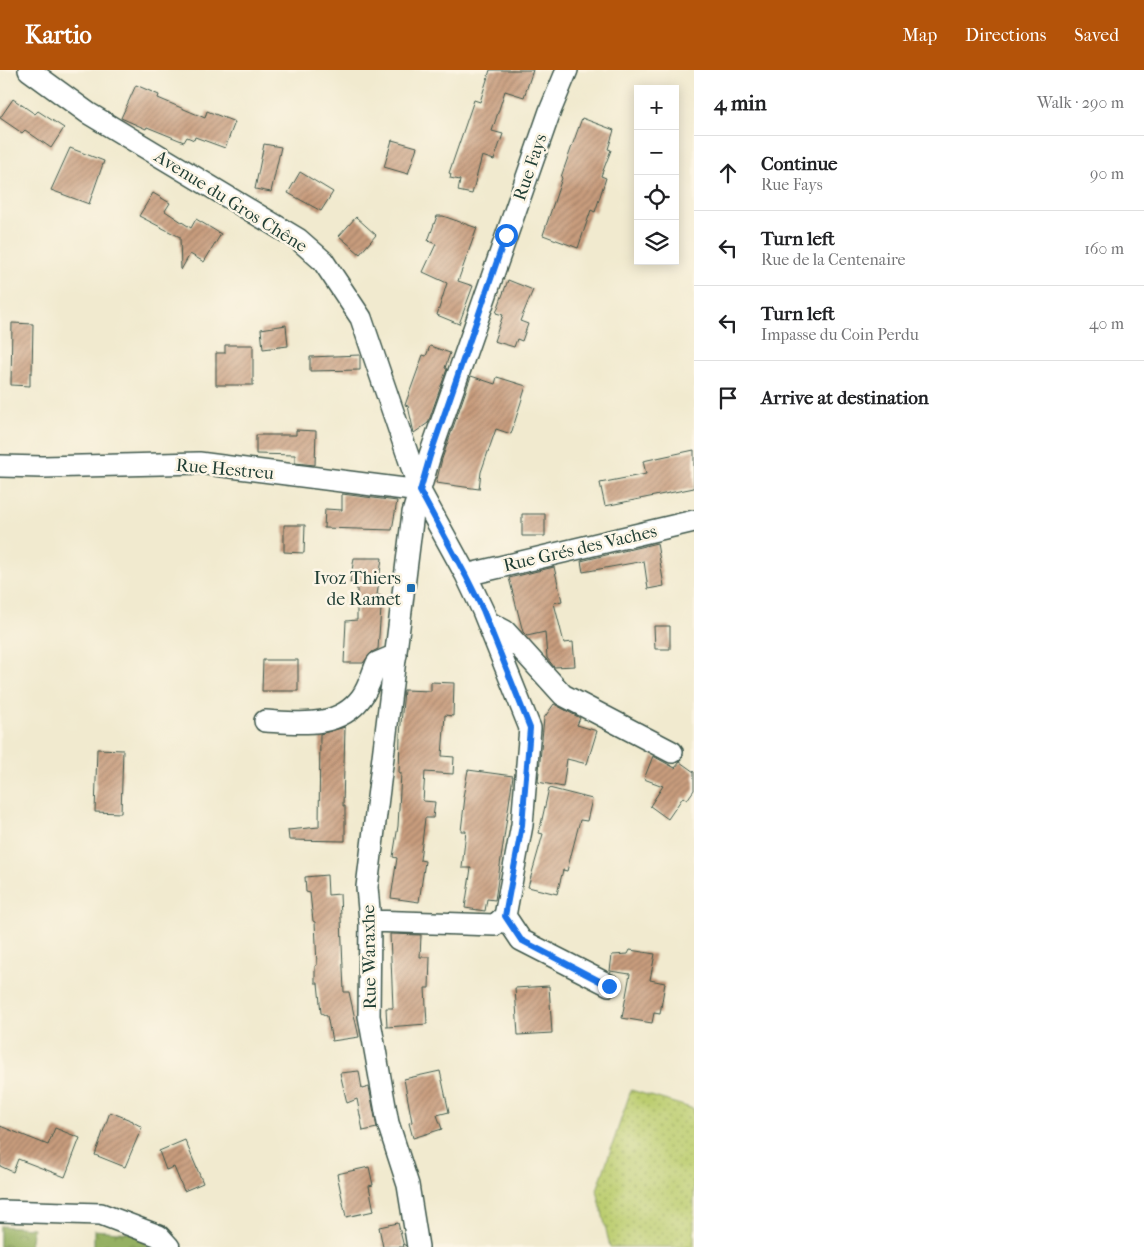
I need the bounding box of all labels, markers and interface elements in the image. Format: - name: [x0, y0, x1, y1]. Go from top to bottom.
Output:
- text: Kartio: [25, 21, 92, 49]
- text: Map: [903, 25, 937, 46]
- text: Directions: [965, 25, 1046, 46]
- text: Saved: [1074, 25, 1119, 46]
- map controls: [634, 85, 679, 265]
- button: +: [634, 85, 679, 130]
- text: 4 min: [714, 91, 767, 115]
- text: Walk · 290 m: [1037, 93, 1124, 112]
- button: −: [634, 130, 679, 175]
- street label: Rue Fays: [509, 131, 552, 203]
- street label: Avenue du Gros Chêne: [150, 145, 311, 257]
- text: Continue: [761, 153, 837, 175]
- icon: ahead: [714, 159, 742, 187]
- text: 90 m: [1090, 164, 1124, 183]
- button: locate: [634, 175, 679, 220]
- text: Rue Fays: [761, 175, 823, 194]
- button: layers: [634, 220, 679, 265]
- route start: [495, 224, 518, 247]
- text: Turn left: [761, 228, 835, 250]
- icon: left: [714, 234, 742, 262]
- text: 160 m: [1084, 239, 1124, 258]
- text: Rue de la Centenaire: [761, 250, 906, 269]
- text: Turn left: [761, 303, 835, 325]
- icon: left: [714, 309, 742, 337]
- text: 40 m: [1089, 314, 1124, 333]
- text: Impasse du Coin Perdu: [761, 325, 919, 344]
- icon: arrive: [714, 384, 742, 412]
- text: Arrive at destination: [761, 387, 929, 409]
- street label: Rue Hestreu: [175, 455, 275, 484]
- street label: Rue Grés des Vaches: [501, 521, 659, 576]
- place label: Ivoz Thiers de Ramet: [314, 568, 402, 610]
- marker: Ivoz Thiers de Ramet: [405, 582, 417, 594]
- street label: Rue Waraxhe: [358, 904, 381, 1010]
- route end: [598, 975, 621, 998]

